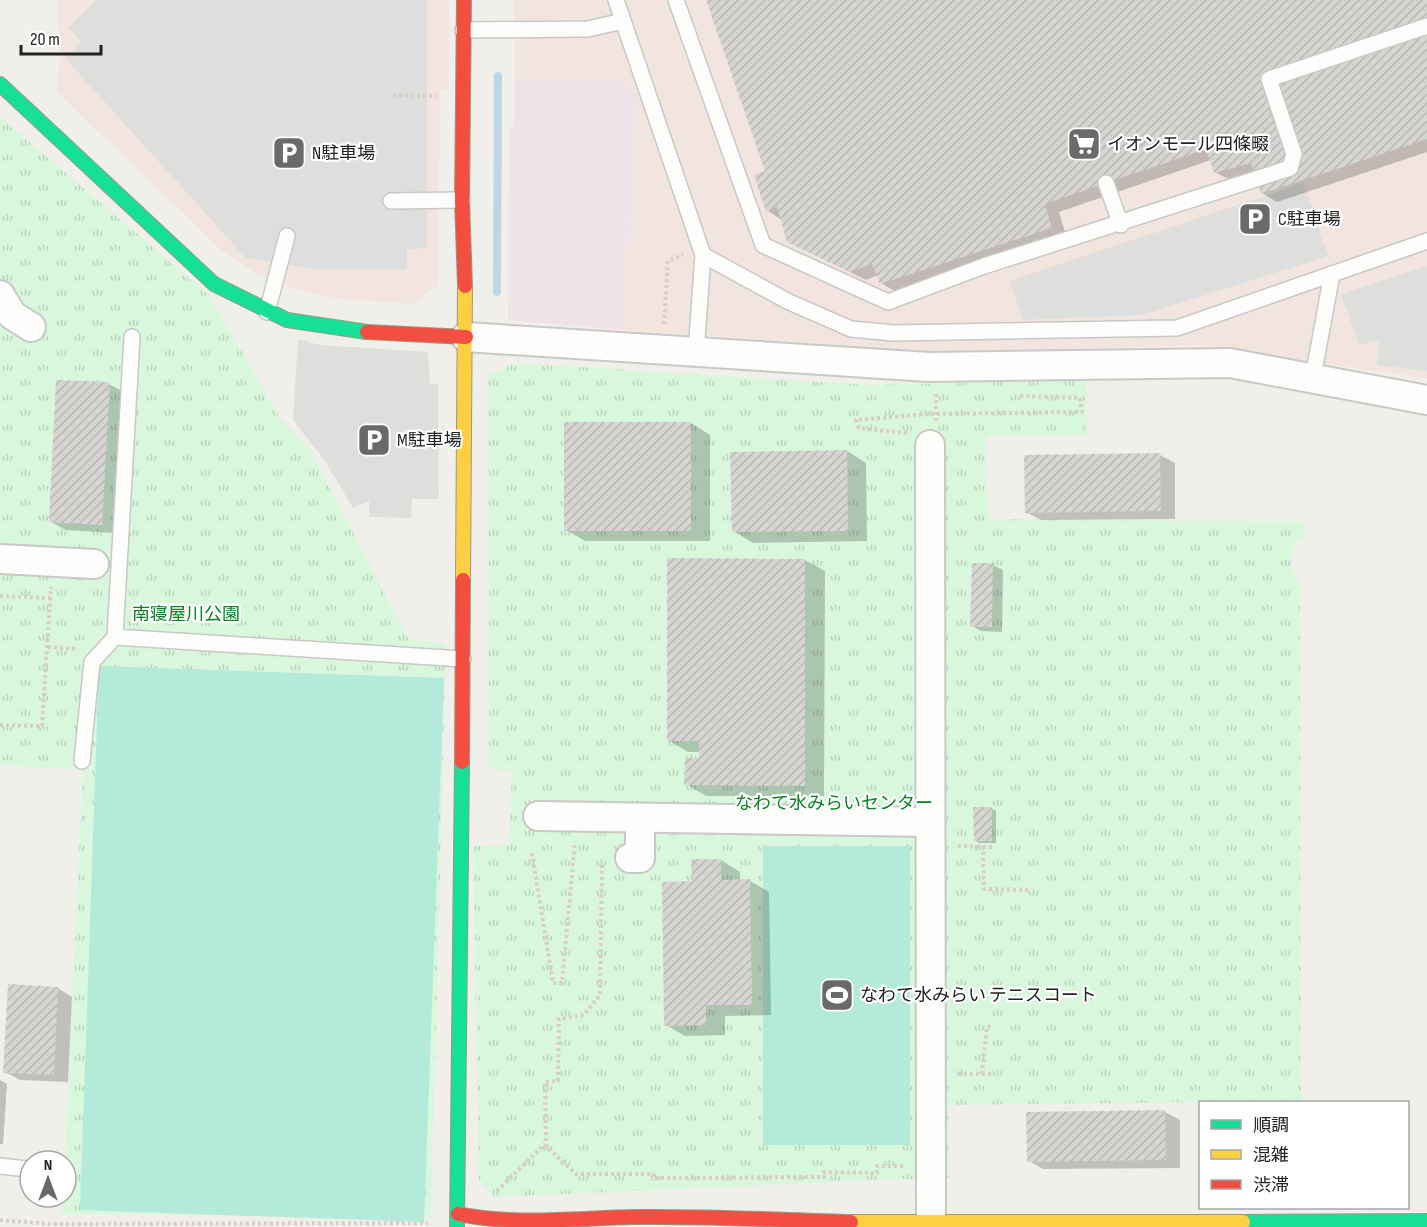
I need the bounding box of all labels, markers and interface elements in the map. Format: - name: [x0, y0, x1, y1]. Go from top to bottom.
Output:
- scale bar: [21, 18, 100, 56]
- text: 20 m: [30, 29, 60, 50]
- supermarket icon: イオンモール四條畷: [1066, 126, 1102, 162]
- place label: イオンモール四條畷: [1107, 134, 1269, 155]
- parking icon: N駐車場: [271, 135, 307, 171]
- place label: N駐車場: [312, 143, 375, 164]
- parking icon: C駐車場: [1237, 201, 1273, 237]
- place label: C駐車場: [1278, 209, 1341, 230]
- parking icon: M駐車場: [356, 422, 392, 458]
- place label: M駐車場: [397, 430, 462, 451]
- park label: 南寝屋川公園: [132, 604, 240, 625]
- park label: なわて水みらいセンター: [735, 793, 933, 814]
- sports icon: なわて水みらい テニスコート: [819, 977, 855, 1013]
- place label: なわて水みらい テニスコート: [860, 985, 1097, 1006]
- legend: [1199, 1101, 1409, 1209]
- text: 順調: [1253, 1115, 1289, 1136]
- text: 混雑: [1253, 1145, 1289, 1166]
- north arrow: [18, 1149, 78, 1209]
- text: N: [44, 1156, 52, 1175]
- text: 渋滞: [1253, 1175, 1289, 1196]

